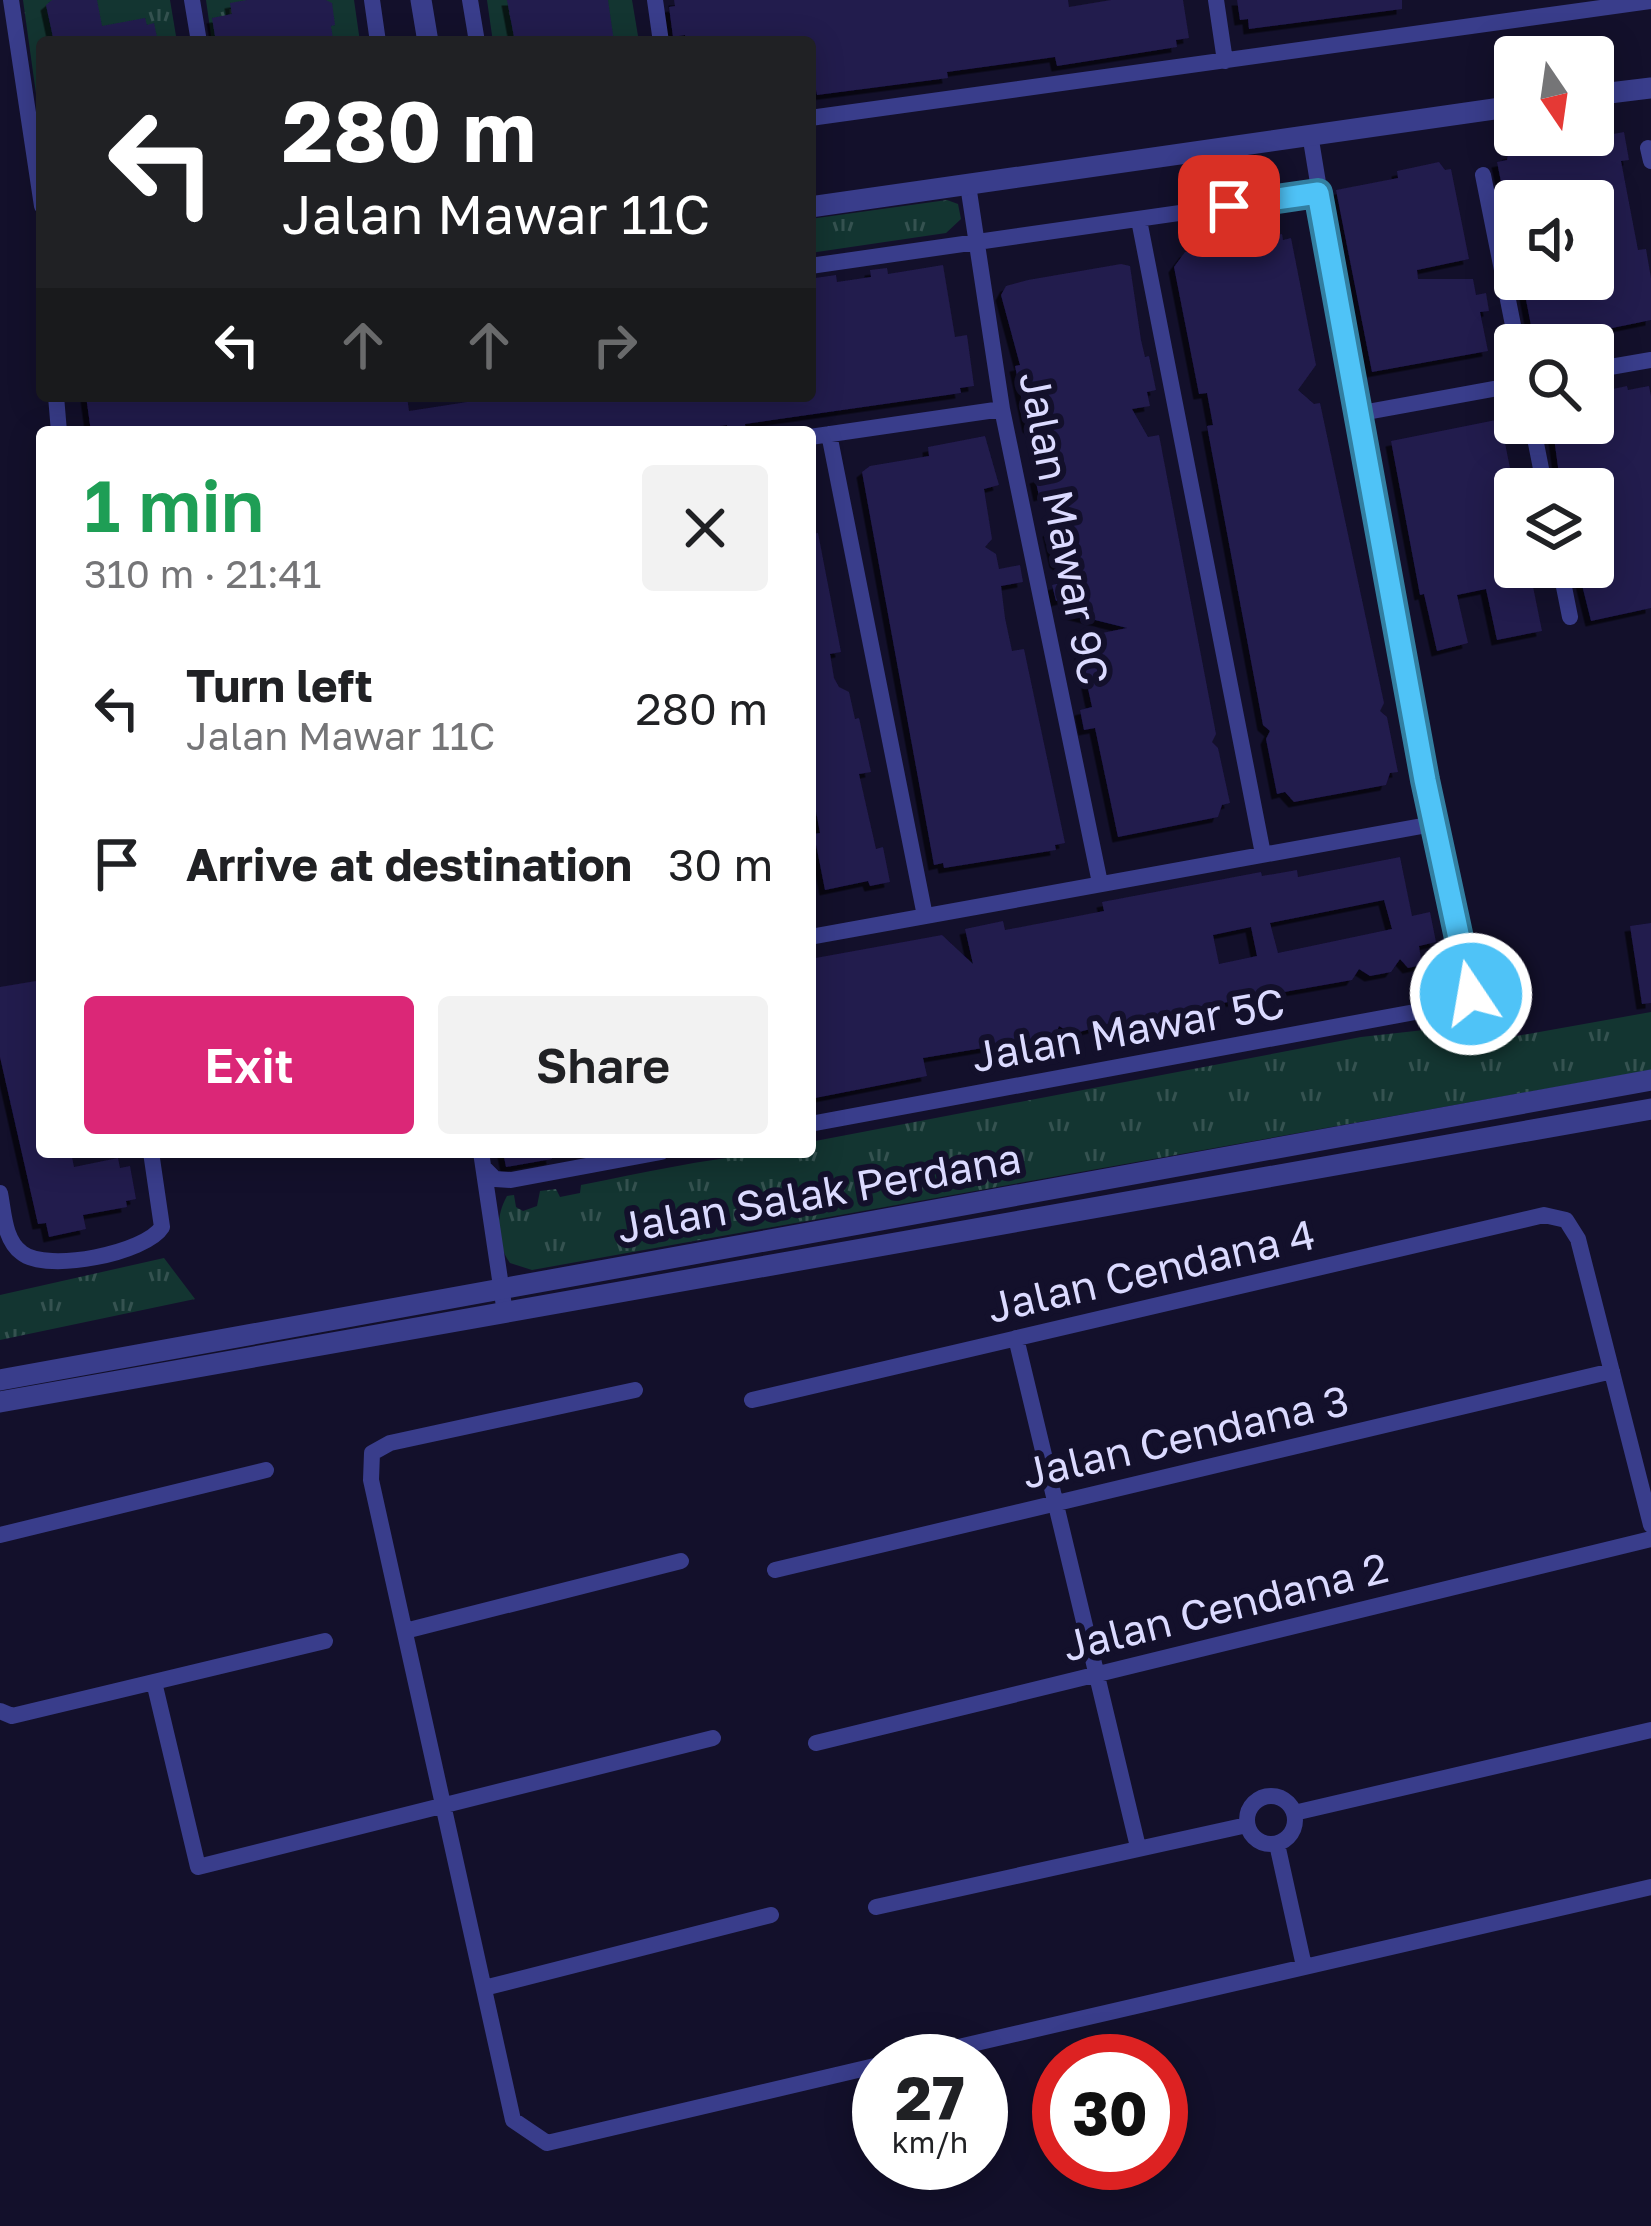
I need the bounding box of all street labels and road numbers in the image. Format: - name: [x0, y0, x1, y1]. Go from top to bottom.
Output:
- street label: Jalan Mawar 9C: [1010, 367, 1120, 689]
- street label: Jalan Mawar 5C: [968, 977, 1288, 1081]
- street label: Jalan Salak Perdana: [613, 1132, 1025, 1252]
- street label: Jalan Cendana 4: [982, 1208, 1320, 1332]
- street label: Jalan Cendana 3: [1017, 1374, 1353, 1498]
- street label: Jalan Cendana 2: [1057, 1541, 1393, 1671]

